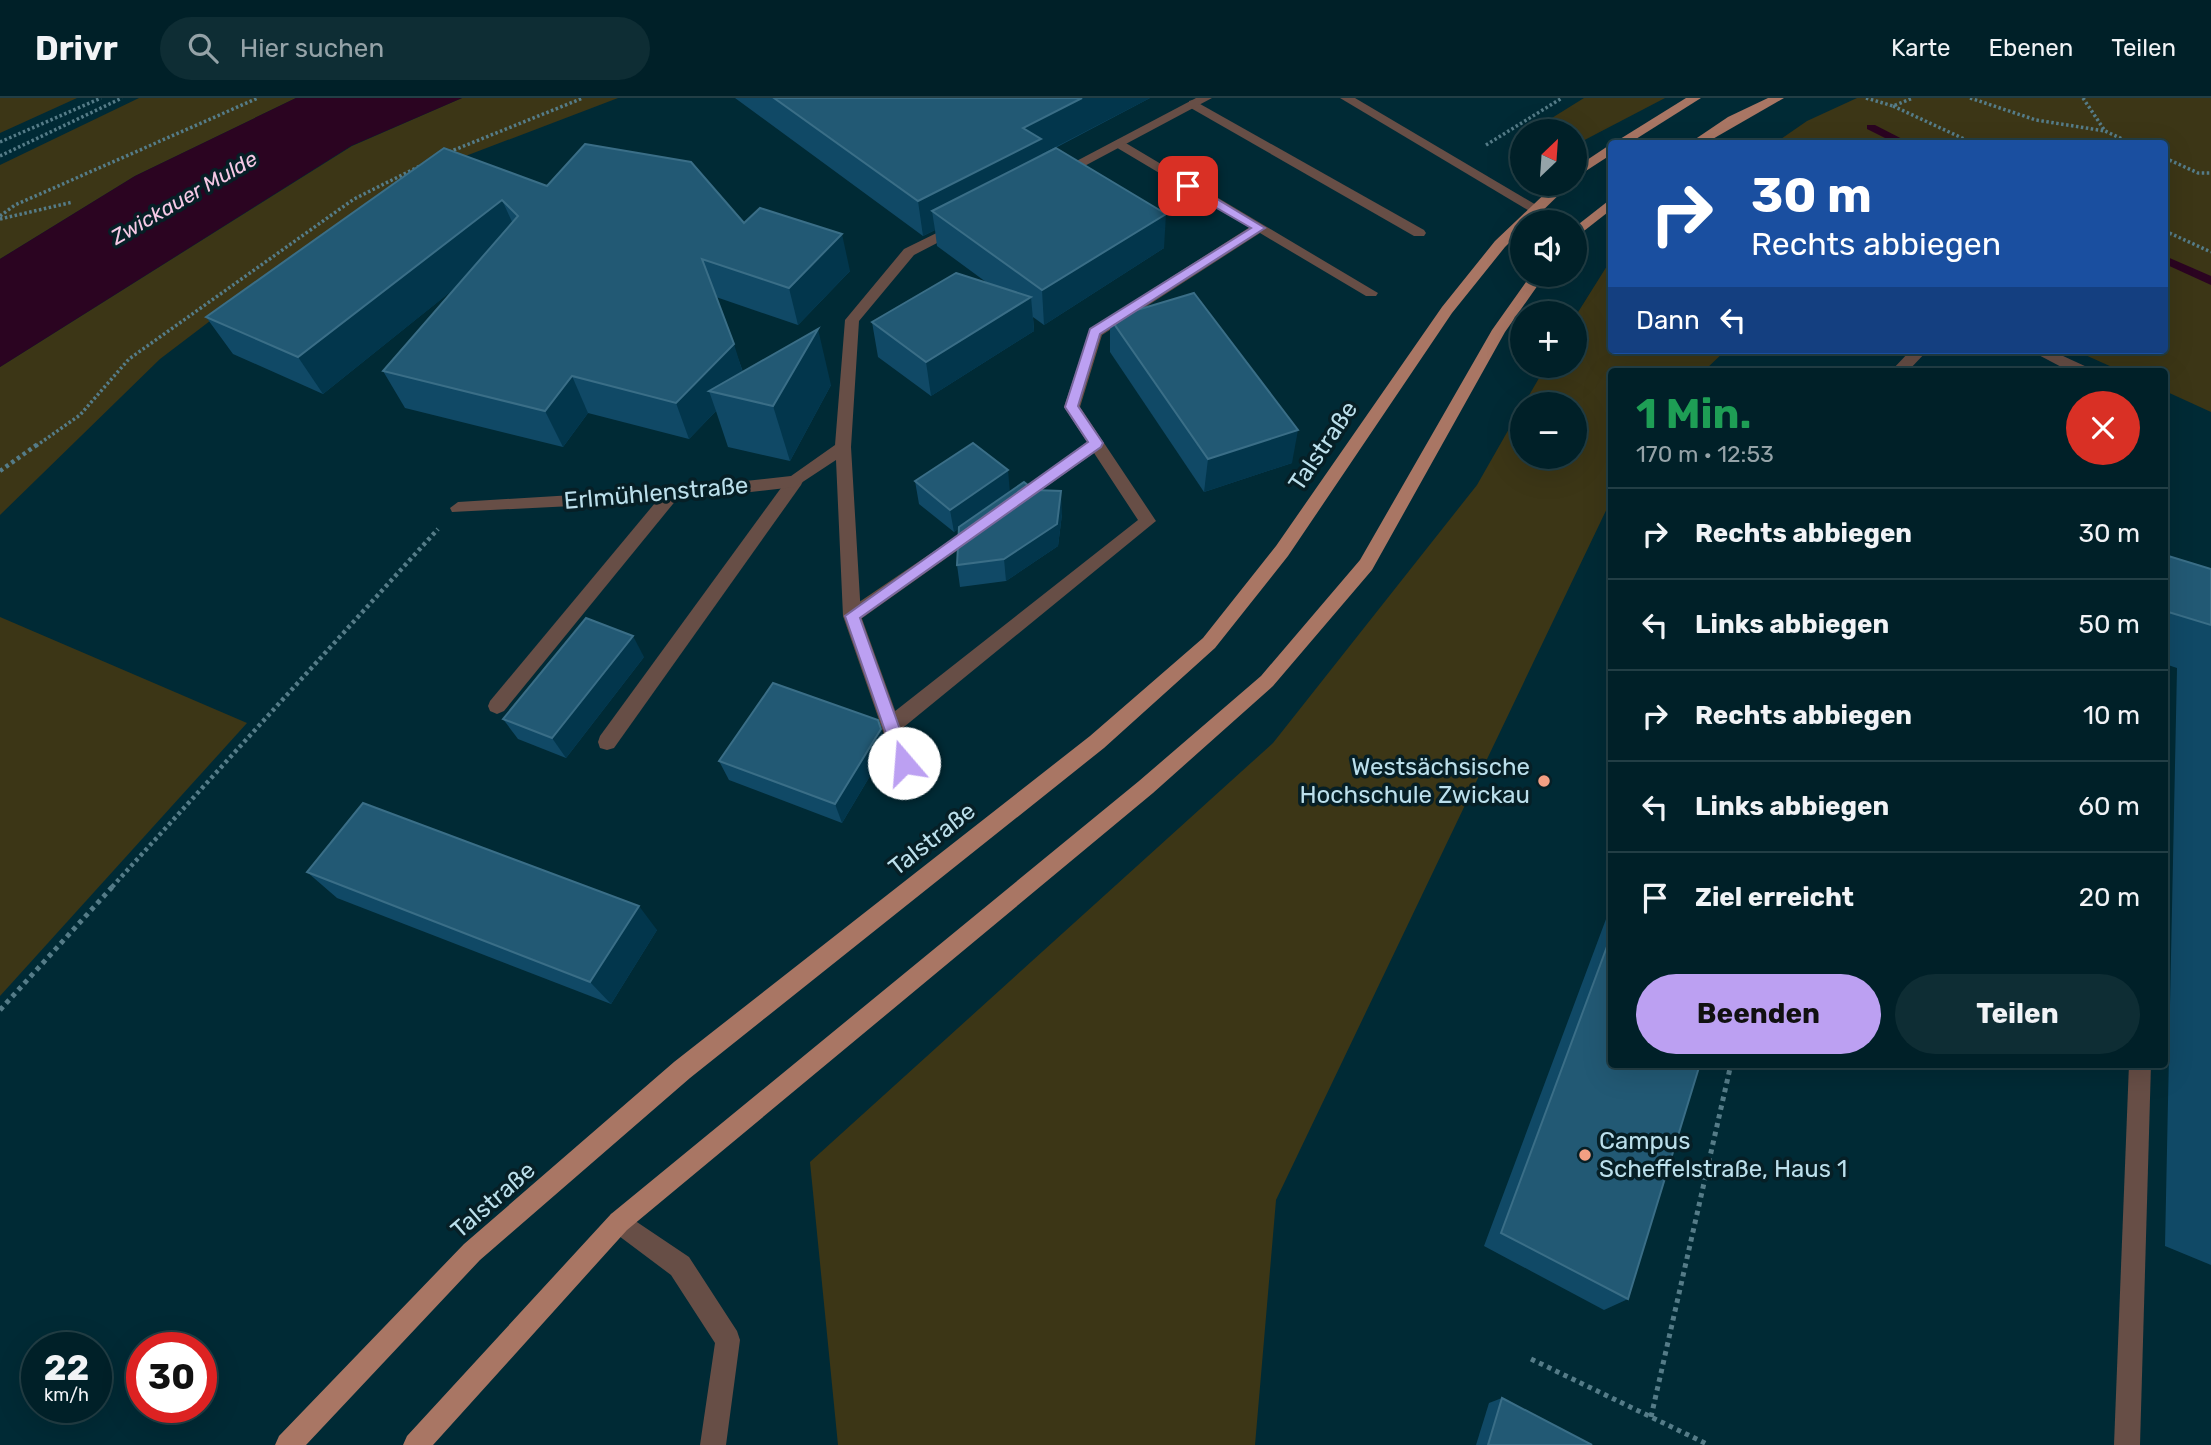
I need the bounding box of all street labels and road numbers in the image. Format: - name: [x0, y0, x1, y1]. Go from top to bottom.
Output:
- street label: Talstraße: [1283, 396, 1363, 496]
- street label: Erlmühlenstraße: [563, 471, 749, 515]
- street label: Talstraße: [883, 797, 981, 881]
- street label: Talstraße: [445, 1156, 541, 1244]

